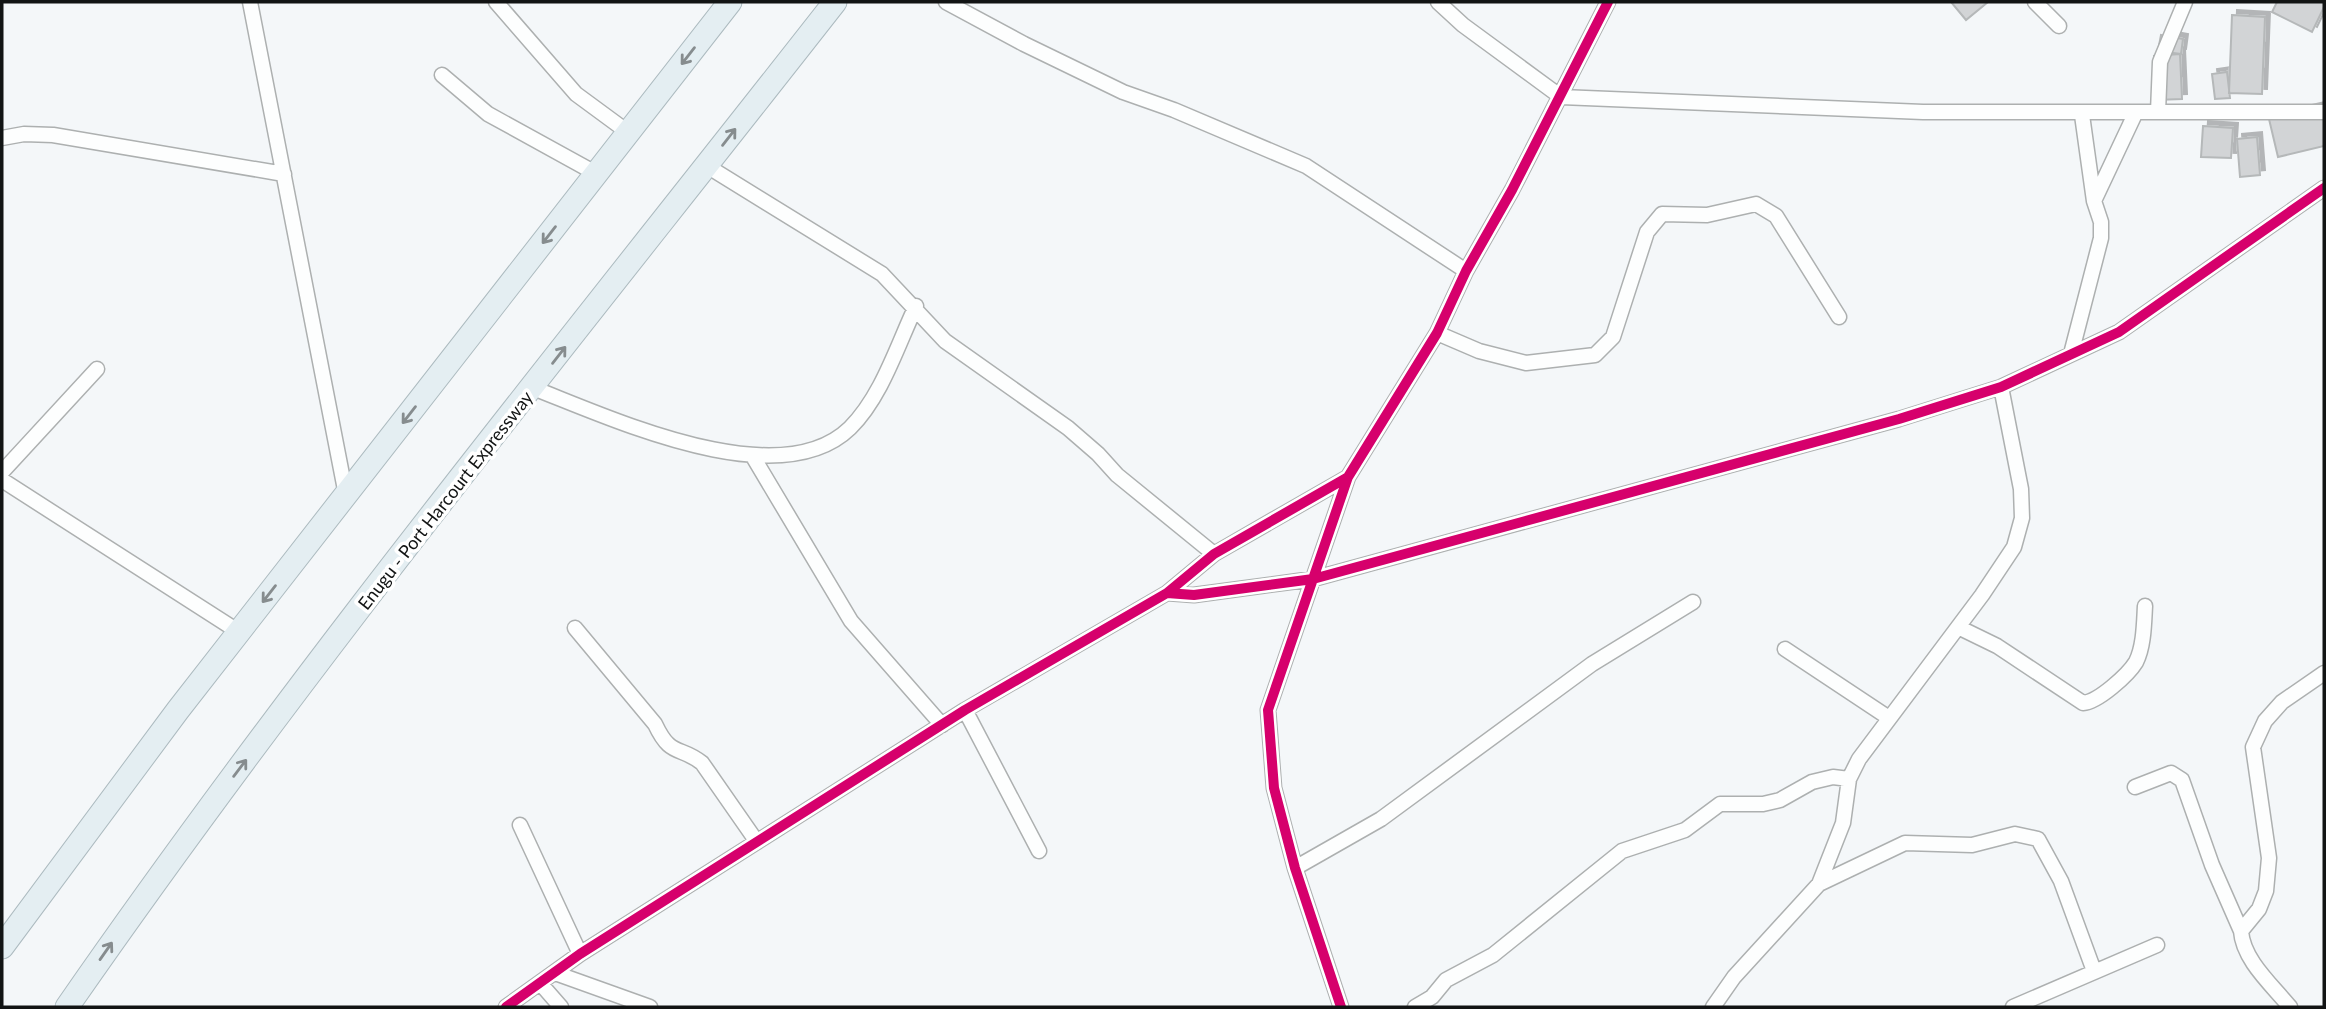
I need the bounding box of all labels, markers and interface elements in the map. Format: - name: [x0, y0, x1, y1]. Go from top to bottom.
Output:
- one-way arrow: [681, 46, 696, 64]
- one-way arrow: [722, 129, 737, 147]
- one-way arrow: [541, 226, 556, 244]
- one-way arrow: [551, 346, 566, 365]
- street label: Enugu - Port Harcourt Expressway: [353, 386, 538, 614]
- one-way arrow: [401, 405, 417, 423]
- one-way arrow: [261, 584, 276, 603]
- one-way arrow: [232, 758, 247, 777]
- one-way arrow: [99, 942, 113, 961]

